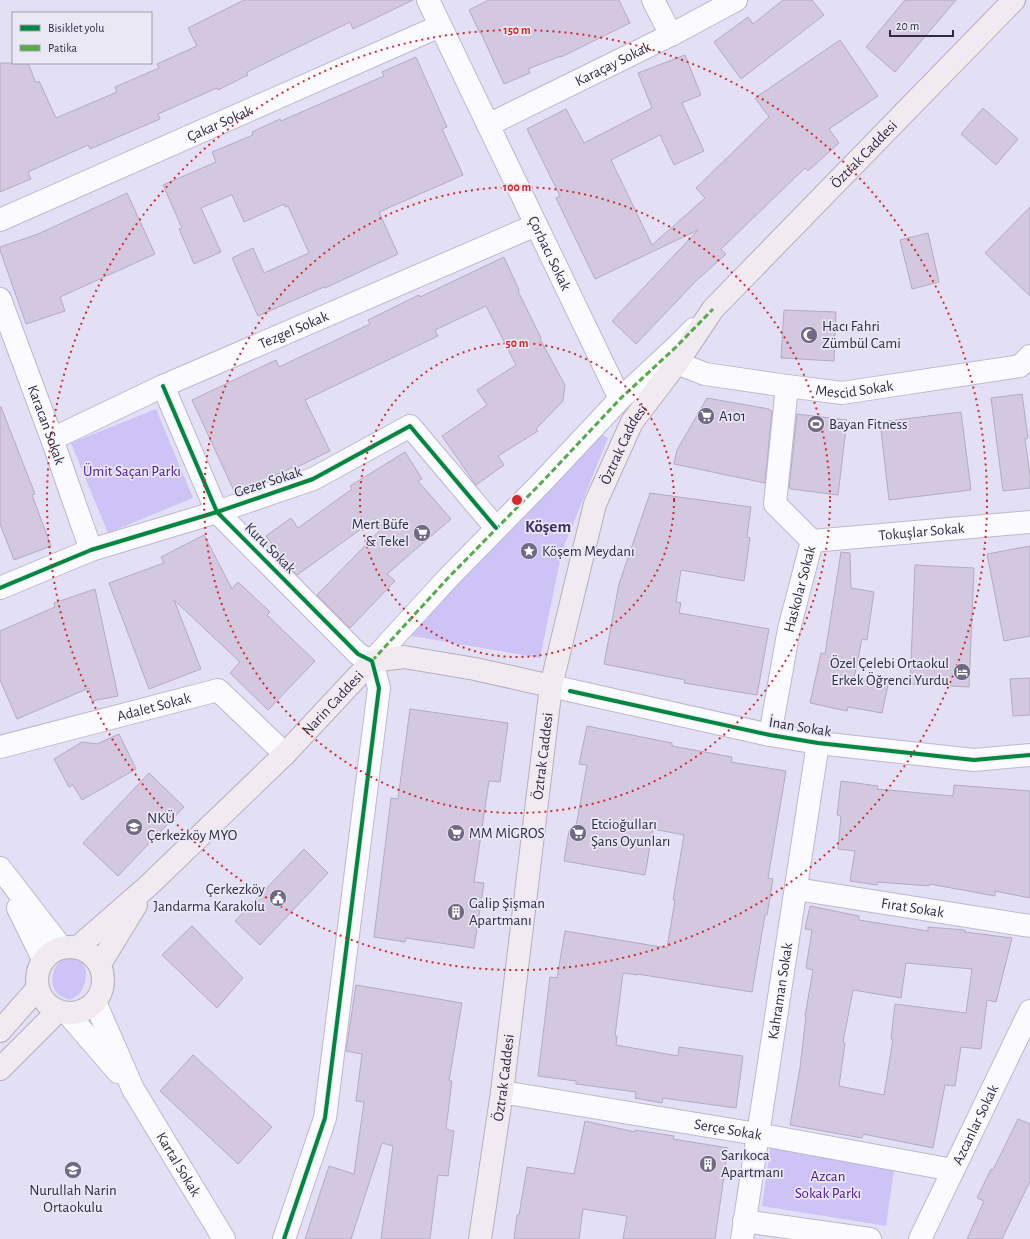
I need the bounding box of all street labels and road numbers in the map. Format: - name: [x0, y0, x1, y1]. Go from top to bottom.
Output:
- street label: Karaçay Sokak: [573, 39, 653, 89]
- street label: Çakar Sokak: [185, 102, 255, 144]
- street label: Öztrak Caddesi: [826, 117, 900, 191]
- street label: Çorbacı Sokak: [526, 214, 574, 293]
- street label: Tezgel Sokak: [256, 308, 331, 351]
- street label: Mescid Sokak: [815, 378, 894, 401]
- street label: Karacan Sokak: [25, 383, 68, 467]
- street label: Öztrak Caddesi: [595, 401, 650, 487]
- street label: Gezer Sokak: [232, 464, 304, 500]
- street label: Kuru Sokak: [242, 520, 298, 576]
- street label: Tokuşlar Sokak: [878, 520, 965, 543]
- street label: Haskolar Sokak: [781, 544, 818, 634]
- street label: Narin Caddesi: [299, 668, 366, 738]
- street label: Adalet Sokak: [115, 690, 192, 724]
- street label: Öztrak Caddesi: [528, 712, 555, 801]
- street label: İnan Sokak: [768, 713, 833, 739]
- street label: Fırat Sokak: [880, 895, 945, 920]
- street label: Kahraman Sokak: [765, 941, 795, 1040]
- street label: Öztrak Caddesi: [488, 1033, 516, 1122]
- street label: Azcanlar Sokak: [949, 1082, 1001, 1167]
- street label: Serçe Sokak: [693, 1116, 763, 1142]
- street label: Kartal Sokak: [154, 1130, 204, 1199]

